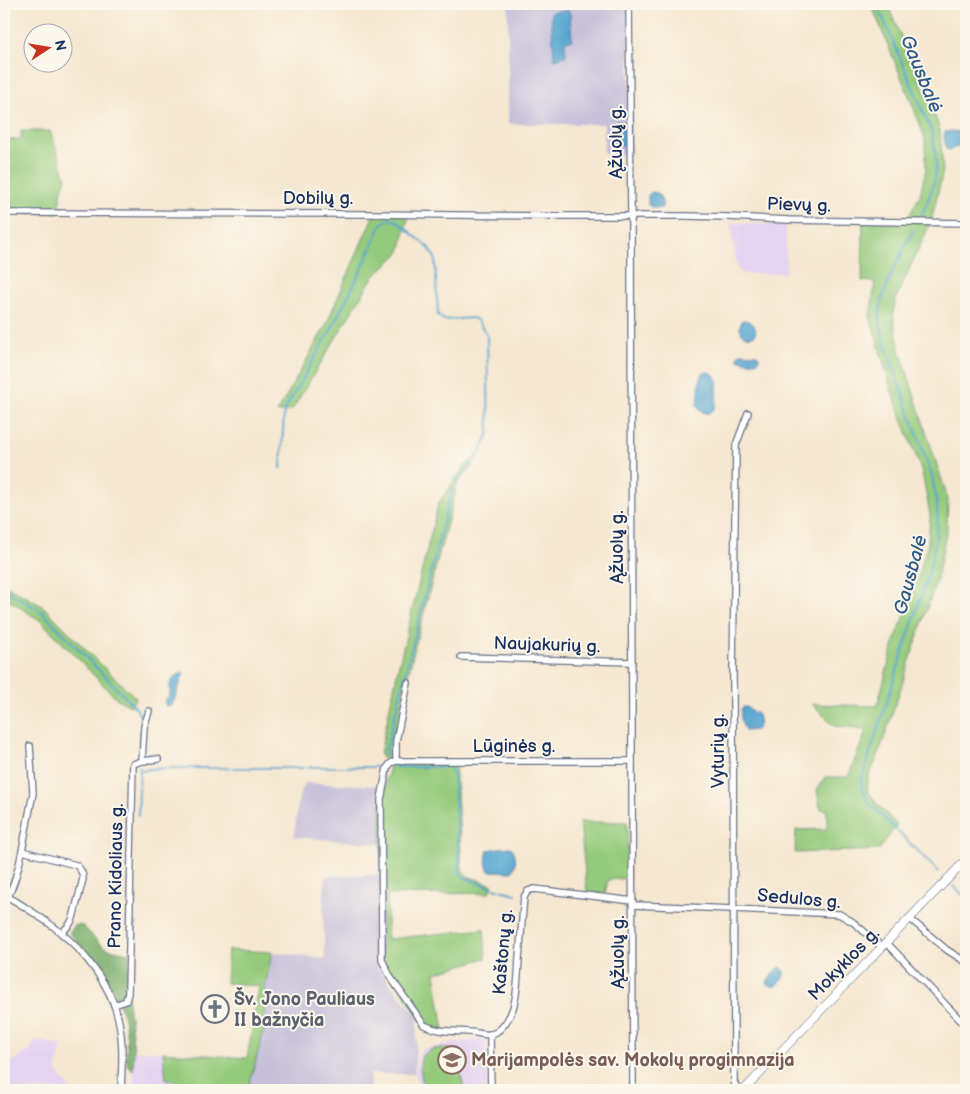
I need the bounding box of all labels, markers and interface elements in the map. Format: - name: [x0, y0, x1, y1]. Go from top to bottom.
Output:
- north arrow: [22, 22, 72, 72]
- water label: Gausbalė: [895, 32, 947, 116]
- text: N: [51, 38, 70, 52]
- street label: Ąžuolų g.: [606, 105, 627, 179]
- street label: Dobilų g.: [283, 188, 353, 209]
- street label: Pievų g.: [767, 193, 831, 217]
- street label: Ąžuolų g.: [607, 510, 628, 584]
- water label: Gausbalė: [889, 533, 933, 617]
- street label: Naujakurių g.: [493, 633, 601, 657]
- street label: Vyturių g.: [708, 714, 729, 788]
- street label: Lūginės g.: [473, 736, 555, 757]
- street label: Prano Kidoliaus g.: [104, 803, 128, 949]
- street label: Sedulos g.: [756, 885, 842, 913]
- street label: Kaštonų g.: [489, 908, 517, 996]
- street label: Ąžuolų g.: [608, 915, 629, 989]
- street label: Mokyklos g.: [804, 923, 884, 1005]
- place label: Šv. Jono Pauliaus II bažnyčia: [234, 987, 375, 1031]
- church icon: Šv. Jono Pauliaus II bažnyčia: [200, 994, 230, 1024]
- school or university icon: Marijampolės sav. Mokolų progimnazija: [437, 1045, 467, 1075]
- place label: Marijampolės sav. Mokolų progimnazija: [471, 1050, 795, 1071]

